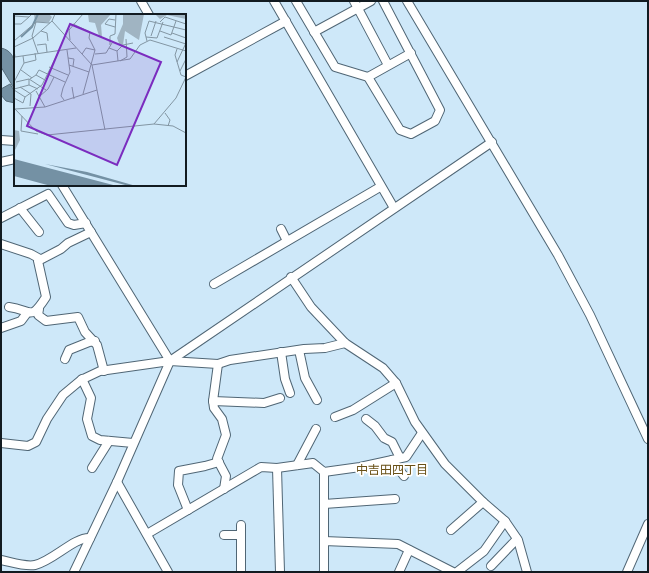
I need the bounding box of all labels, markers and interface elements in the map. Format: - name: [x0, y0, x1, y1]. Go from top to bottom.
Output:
- inset map: [14, 14, 186, 186]
- district label: 中吉田四丁目: [356, 460, 428, 477]

